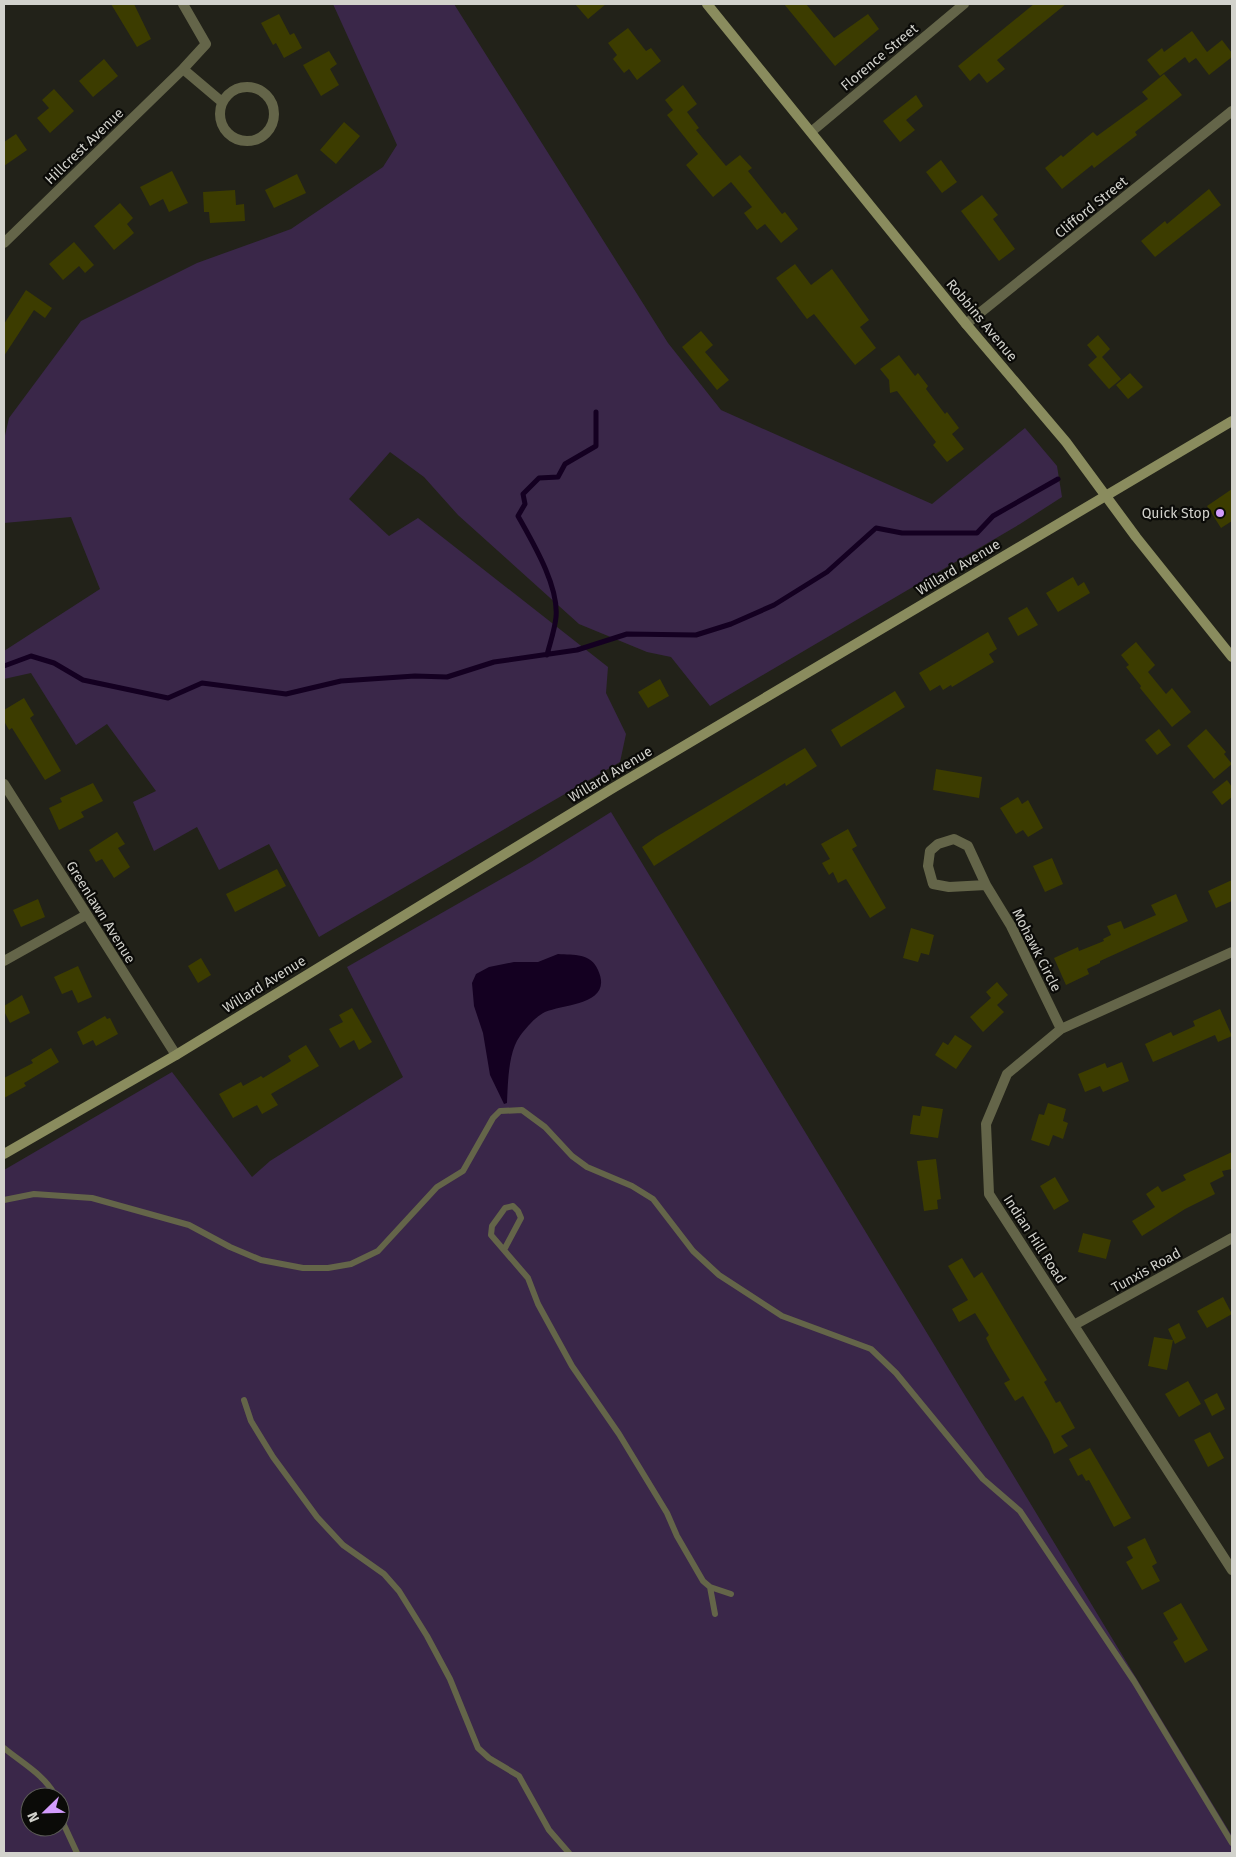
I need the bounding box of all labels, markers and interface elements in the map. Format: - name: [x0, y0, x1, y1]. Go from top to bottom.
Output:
- street label: Florence Street: [837, 20, 922, 95]
- street label: Hillcrest Avenue: [42, 105, 127, 188]
- street label: Clifford Street: [1052, 172, 1132, 242]
- street label: Robbins Avenue: [942, 276, 1021, 365]
- place label: Quick Stop: [1142, 505, 1210, 522]
- marker: Quick Stop: [1214, 507, 1226, 519]
- street label: Willard Avenue: [913, 536, 1003, 599]
- street label: Willard Avenue: [565, 743, 655, 806]
- street label: Greenlawn Avenue: [62, 858, 139, 966]
- street label: Mohawk Circle: [1008, 906, 1065, 995]
- street label: Willard Avenue: [220, 952, 309, 1017]
- street label: Indian Hill Road: [1000, 1192, 1069, 1287]
- street label: Tunxis Road: [1109, 1245, 1184, 1296]
- north arrow: [20, 1787, 70, 1837]
- text: N: [24, 1809, 43, 1824]

